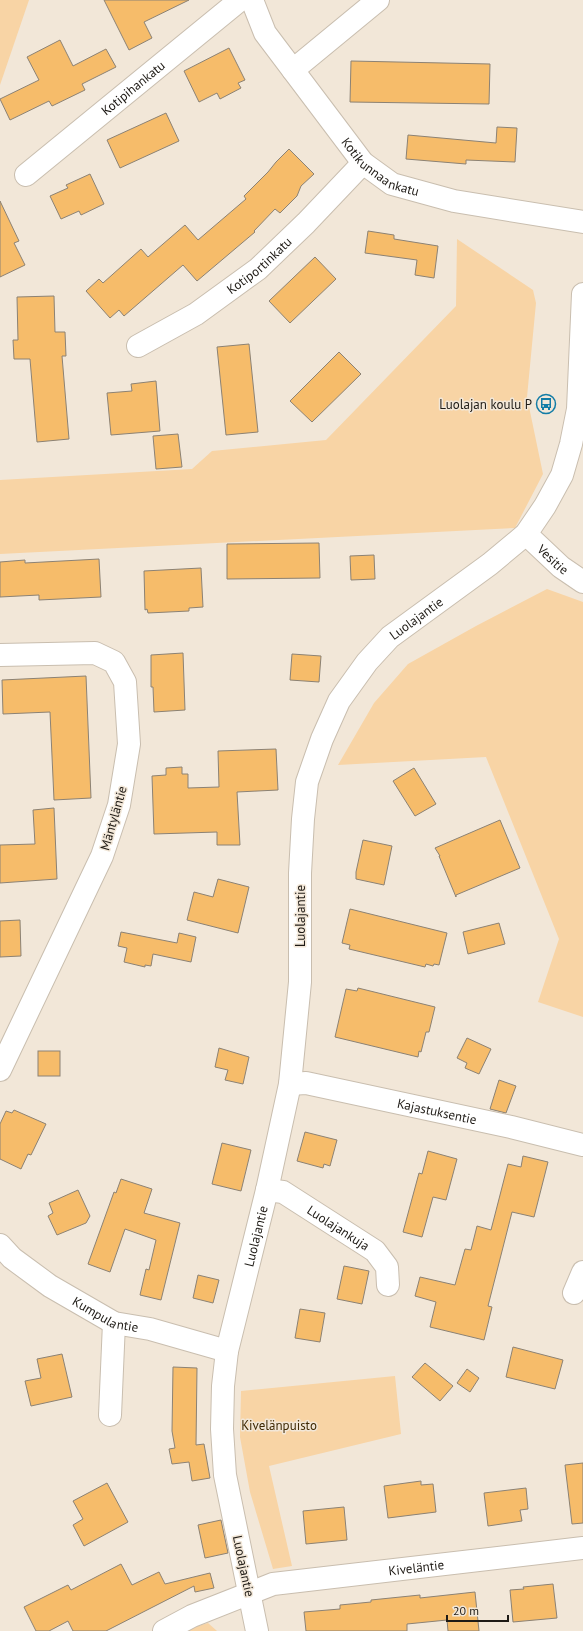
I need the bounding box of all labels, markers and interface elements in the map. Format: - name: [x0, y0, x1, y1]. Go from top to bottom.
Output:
- street label: Kotipihankatu: [98, 57, 169, 119]
- street label: Kotikunnaankatu: [338, 134, 421, 200]
- street label: Kotiportinkatu: [223, 233, 295, 298]
- bus stop icon: Luolajan koulu P: [535, 393, 557, 415]
- place label: Luolajan koulu P: [439, 396, 532, 413]
- street label: Vesitie: [533, 540, 572, 579]
- street label: Luolajantie: [386, 593, 446, 644]
- street label: Mäntyläntie: [96, 784, 131, 852]
- street label: Luolajantie: [292, 885, 309, 947]
- street label: Kajastuksentie: [396, 1095, 478, 1128]
- street label: Luolajankuja: [304, 1202, 373, 1254]
- street label: Luolajantie: [240, 1204, 272, 1268]
- street label: Kumpulantie: [69, 1293, 140, 1336]
- park label: Kivelänpuisto: [241, 1417, 317, 1434]
- street label: Luolajantie: [229, 1534, 258, 1598]
- street label: Kiveläntie: [387, 1556, 445, 1580]
- scale bar: [447, 1597, 508, 1623]
- text: 20 m: [453, 1603, 479, 1618]

